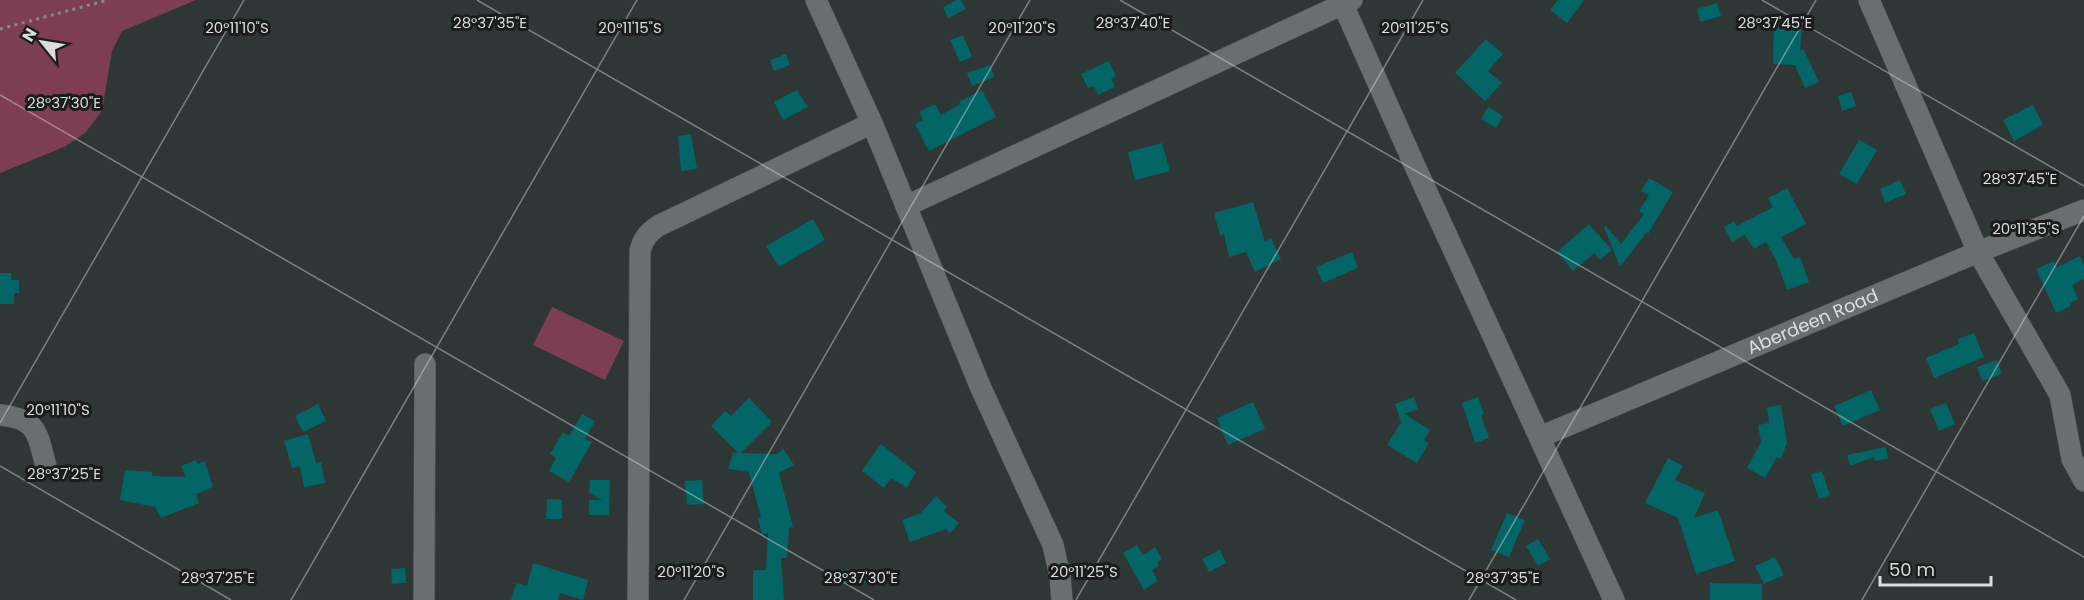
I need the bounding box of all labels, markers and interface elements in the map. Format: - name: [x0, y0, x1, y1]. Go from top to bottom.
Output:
- north arrow: [12, 12, 72, 72]
- text: 28°37'35"E: [453, 12, 527, 33]
- text: 28°37'40"E: [1096, 12, 1170, 33]
- text: 28°37'45"E: [1738, 12, 1812, 33]
- text: 20°11'10"S: [205, 17, 269, 38]
- text: 20°11'15"S: [598, 17, 662, 38]
- text: 20°11'20"S: [988, 17, 1056, 38]
- text: 20°11'25"S: [1381, 17, 1449, 38]
- text: N: [16, 24, 42, 46]
- text: 28°37'30"E: [27, 92, 101, 113]
- text: 28°37'45"E: [1983, 168, 2057, 189]
- text: 20°11'35"S: [1992, 218, 2060, 239]
- street label: Aberdeen Road: [1743, 283, 1882, 360]
- text: 20°11'10"S: [26, 399, 90, 420]
- text: 28°37'25"E: [27, 463, 101, 484]
- scale bar: [1880, 549, 1991, 587]
- text: 50 m: [1889, 557, 1935, 582]
- text: 20°11'20"S: [657, 561, 725, 582]
- text: 20°11'25"S: [1050, 561, 1118, 582]
- text: 28°37'25"E: [181, 567, 255, 588]
- text: 28°37'30"E: [824, 567, 898, 588]
- text: 28°37'35"E: [1466, 567, 1540, 588]

